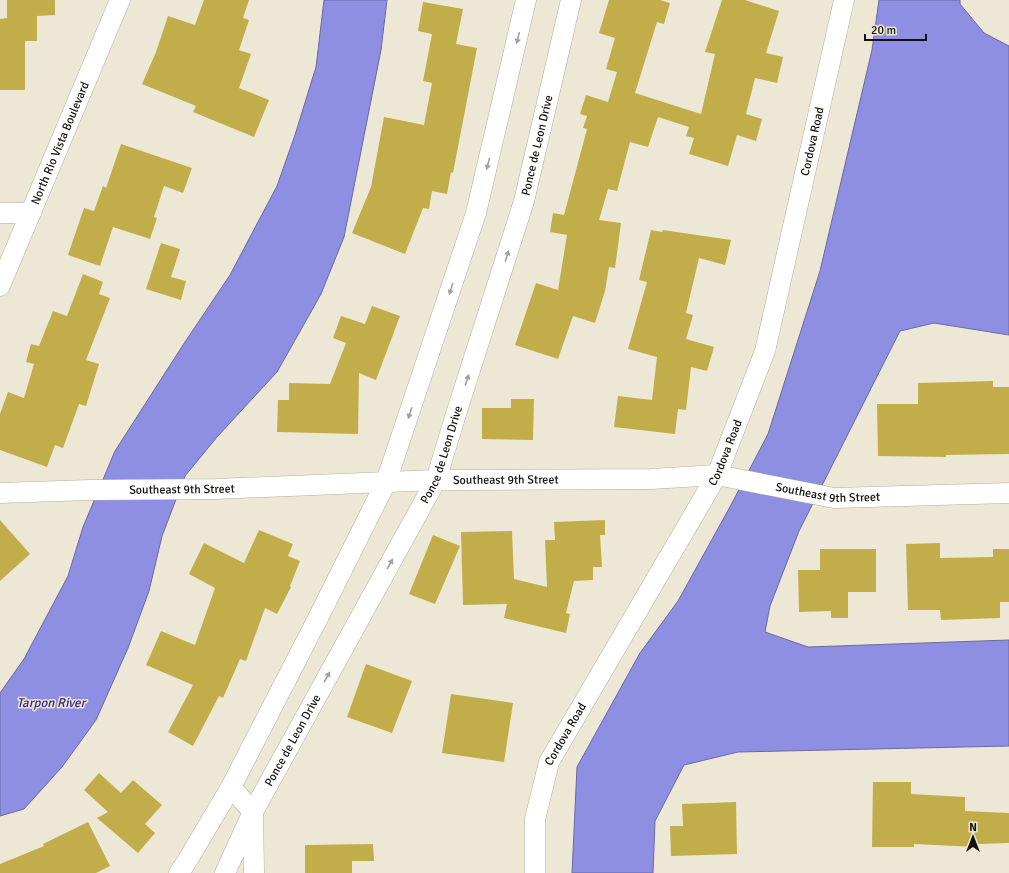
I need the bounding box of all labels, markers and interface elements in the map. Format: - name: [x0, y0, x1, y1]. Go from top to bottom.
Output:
- scale bar: [865, 16, 926, 42]
- text: 20 m: [871, 23, 896, 38]
- one-way arrow: [514, 32, 520, 44]
- street label: North Rio Vista Boulevard: [28, 80, 93, 207]
- street label: Ponce de Leon Drive: [519, 94, 557, 197]
- street label: Cordova Road: [798, 106, 828, 177]
- one-way arrow: [484, 158, 490, 171]
- one-way arrow: [504, 250, 510, 262]
- one-way arrow: [447, 283, 453, 295]
- one-way arrow: [464, 374, 470, 386]
- street label: Ponce de Leon Drive: [417, 404, 466, 506]
- one-way arrow: [407, 407, 413, 419]
- street label: Cordova Road: [705, 418, 746, 489]
- street label: Southeast 9th Street: [453, 472, 559, 488]
- street label: Southeast 9th Street: [774, 480, 880, 506]
- street label: Southeast 9th Street: [129, 481, 235, 498]
- one-way arrow: [387, 558, 393, 570]
- one-way arrow: [324, 672, 331, 683]
- street label: Ponce de Leon Drive: [262, 692, 324, 789]
- water label: Tarpon River: [17, 695, 88, 711]
- street label: Cordova Road: [542, 700, 590, 768]
- north arrow: [953, 817, 993, 857]
- text: N: [969, 821, 977, 834]

